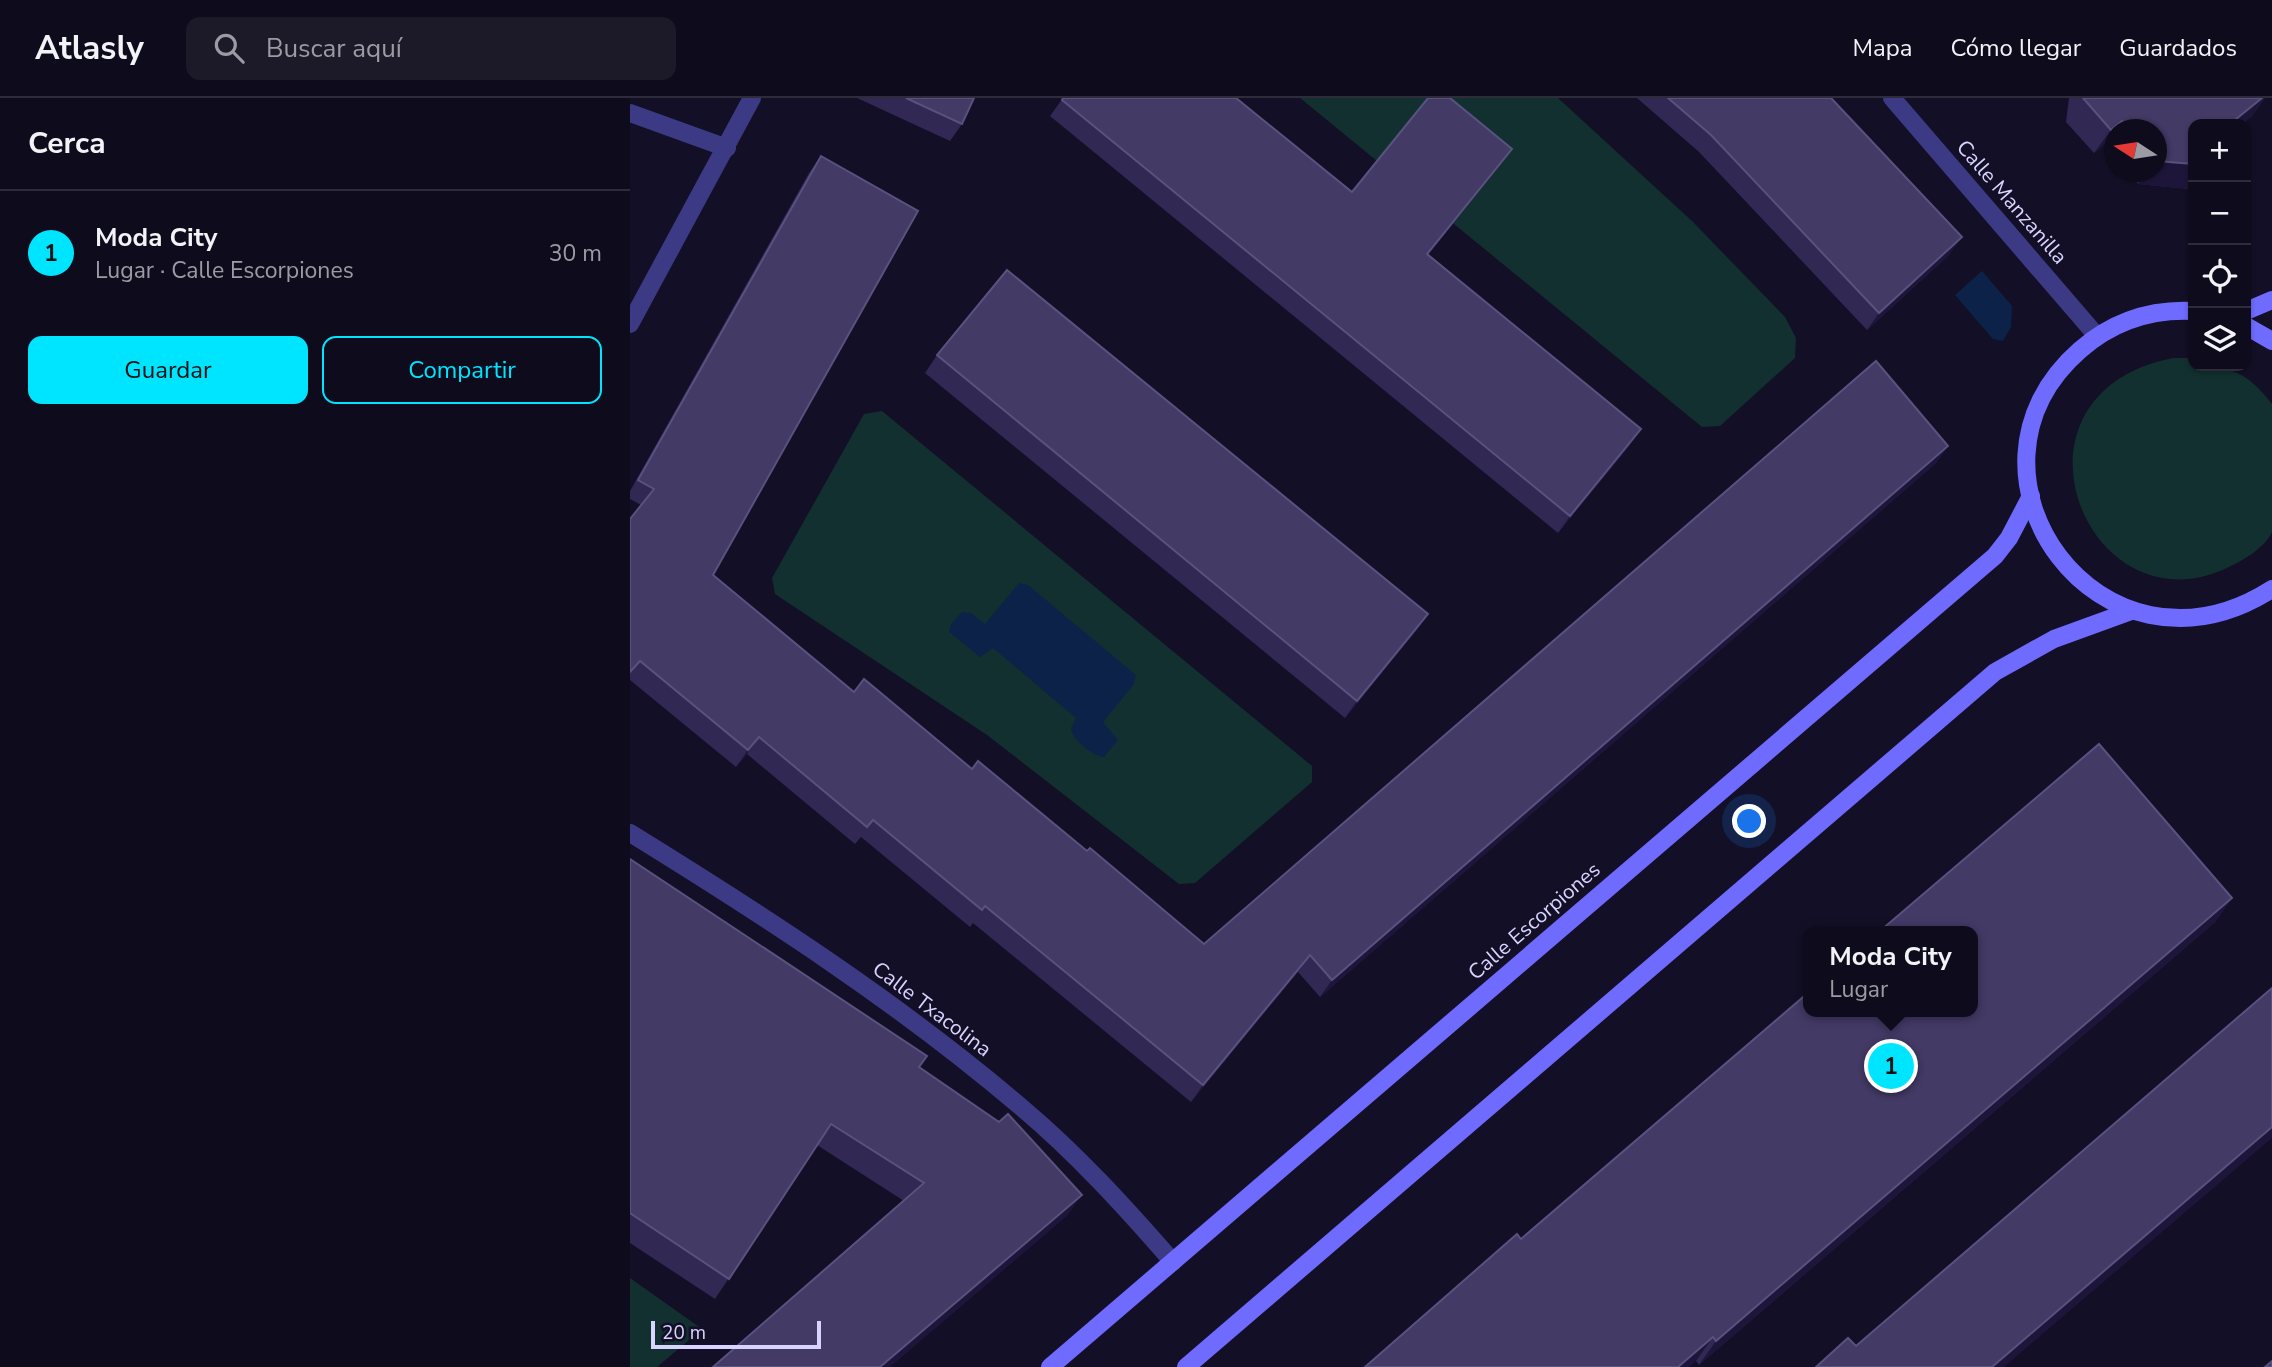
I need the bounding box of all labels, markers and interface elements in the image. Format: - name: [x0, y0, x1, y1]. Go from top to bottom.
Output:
- search box: [186, 17, 676, 80]
- text: Atlasly: [35, 26, 144, 71]
- icon: search: [210, 29, 248, 67]
- text: Buscar aquí: [266, 31, 402, 66]
- text: Mapa: [1852, 32, 1912, 64]
- text: Cómo llegar: [1950, 32, 2081, 64]
- text: Guardados: [2119, 32, 2237, 64]
- north arrow: [2104, 119, 2167, 182]
- map controls: [2188, 119, 2251, 371]
- button: +: [2188, 119, 2251, 182]
- text: Cerca: [28, 123, 106, 164]
- street label: Calle Manzanilla: [1950, 134, 2074, 270]
- button: −: [2188, 182, 2251, 245]
- text: Moda City: [95, 220, 218, 255]
- text: 1: [44, 238, 58, 269]
- text: 30 m: [549, 238, 602, 269]
- button: locate: [2188, 245, 2251, 308]
- text: Lugar · Calle Escorpiones: [95, 255, 354, 286]
- button: layers: [2188, 308, 2251, 371]
- button: Guardar: [28, 336, 308, 404]
- button: Compartir: [322, 336, 602, 404]
- your location: [1732, 804, 1766, 838]
- street label: Calle Escorpiones: [1462, 856, 1606, 986]
- popup: [1803, 926, 1978, 1017]
- text: Moda City: [1829, 939, 1952, 974]
- street label: Calle Txacolina: [867, 955, 997, 1063]
- text: Lugar: [1829, 974, 1888, 1005]
- pin: 1: [1868, 1040, 1914, 1092]
- scale bar: [651, 1318, 821, 1350]
- text: 20 m: [662, 1320, 706, 1346]

